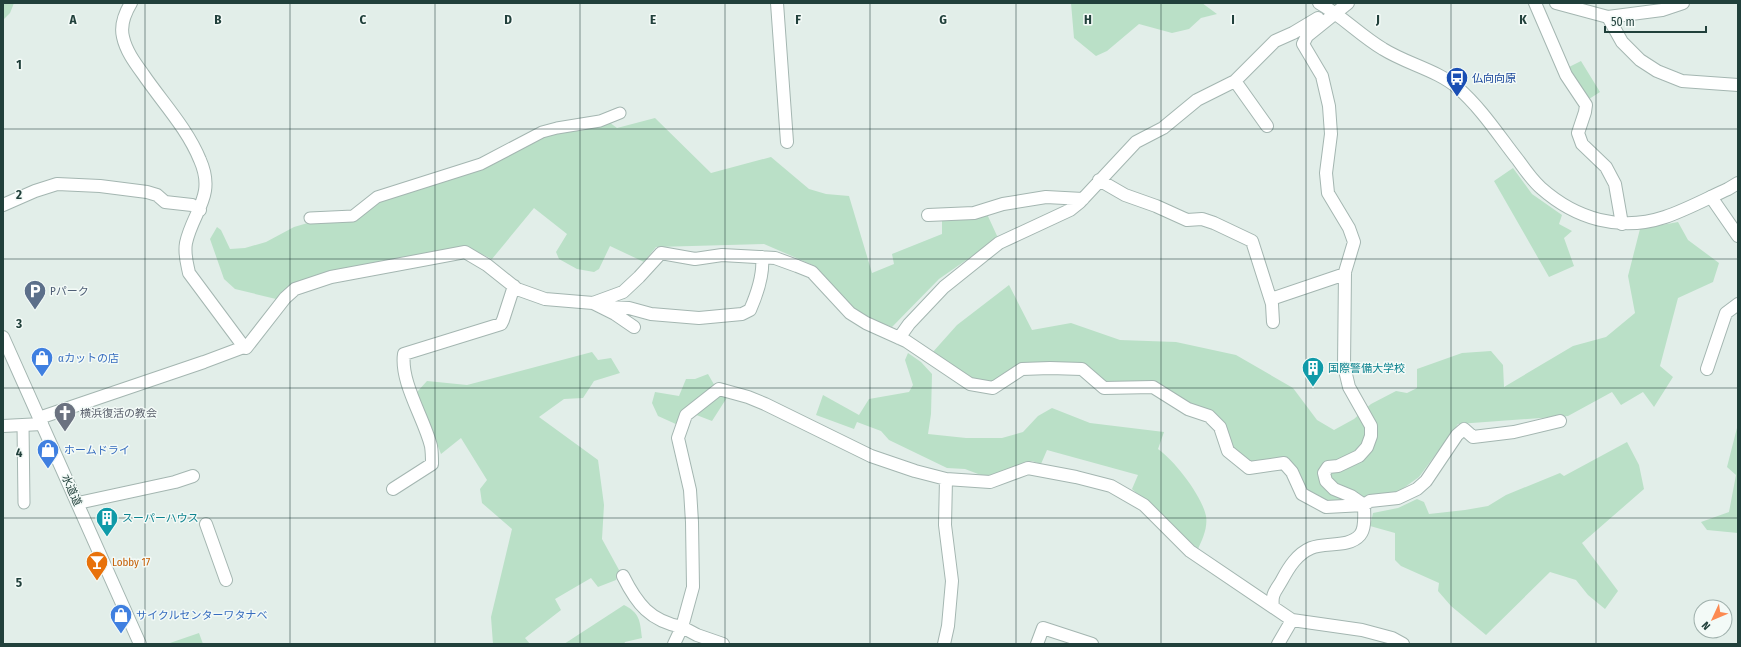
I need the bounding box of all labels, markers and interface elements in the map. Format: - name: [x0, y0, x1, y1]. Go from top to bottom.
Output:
- scale bar: [1605, 8, 1706, 34]
- text: A: [68, 12, 77, 27]
- text: B: [214, 12, 222, 27]
- text: C: [360, 12, 367, 27]
- text: D: [504, 12, 512, 27]
- text: E: [650, 12, 656, 27]
- text: F: [795, 12, 801, 27]
- text: G: [939, 12, 947, 27]
- text: H: [1084, 12, 1092, 27]
- text: I: [1231, 12, 1235, 27]
- text: J: [1375, 12, 1380, 27]
- text: K: [1519, 12, 1527, 27]
- text: 50 m: [1611, 15, 1635, 29]
- text: 1: [16, 57, 22, 72]
- bus stop icon: 仏向向原: [1444, 65, 1470, 98]
- place label: 仏向向原: [1472, 72, 1516, 85]
- text: 2: [15, 187, 22, 202]
- parking icon: Pパーク: [22, 278, 48, 311]
- place label: Pパーク: [50, 285, 89, 298]
- text: 3: [15, 316, 22, 331]
- shop icon: αカットの店: [29, 345, 55, 378]
- place label: αカットの店: [58, 352, 119, 365]
- building icon: 国際警備大学校: [1300, 355, 1326, 388]
- place label: 国際警備大学校: [1328, 362, 1405, 375]
- church icon: 横浜復活の教会: [52, 400, 78, 433]
- place label: 横浜復活の教会: [80, 407, 157, 420]
- shop icon: ホームドライ: [35, 437, 61, 470]
- place label: ホームドライ: [64, 444, 130, 457]
- text: 4: [16, 445, 23, 460]
- street label: 水道道: [59, 472, 84, 508]
- building icon: スーパーハウス: [94, 505, 120, 538]
- place label: スーパーハウス: [122, 512, 199, 525]
- bar icon: Lobby 17: [84, 549, 110, 582]
- place label: Lobby 17: [112, 556, 151, 569]
- text: 5: [16, 575, 22, 590]
- north arrow: [1693, 599, 1733, 639]
- shop icon: サイクルセンターワタナベ: [108, 602, 134, 635]
- place label: サイクルセンターワタナベ: [136, 609, 267, 622]
- text: N: [1699, 619, 1713, 632]

